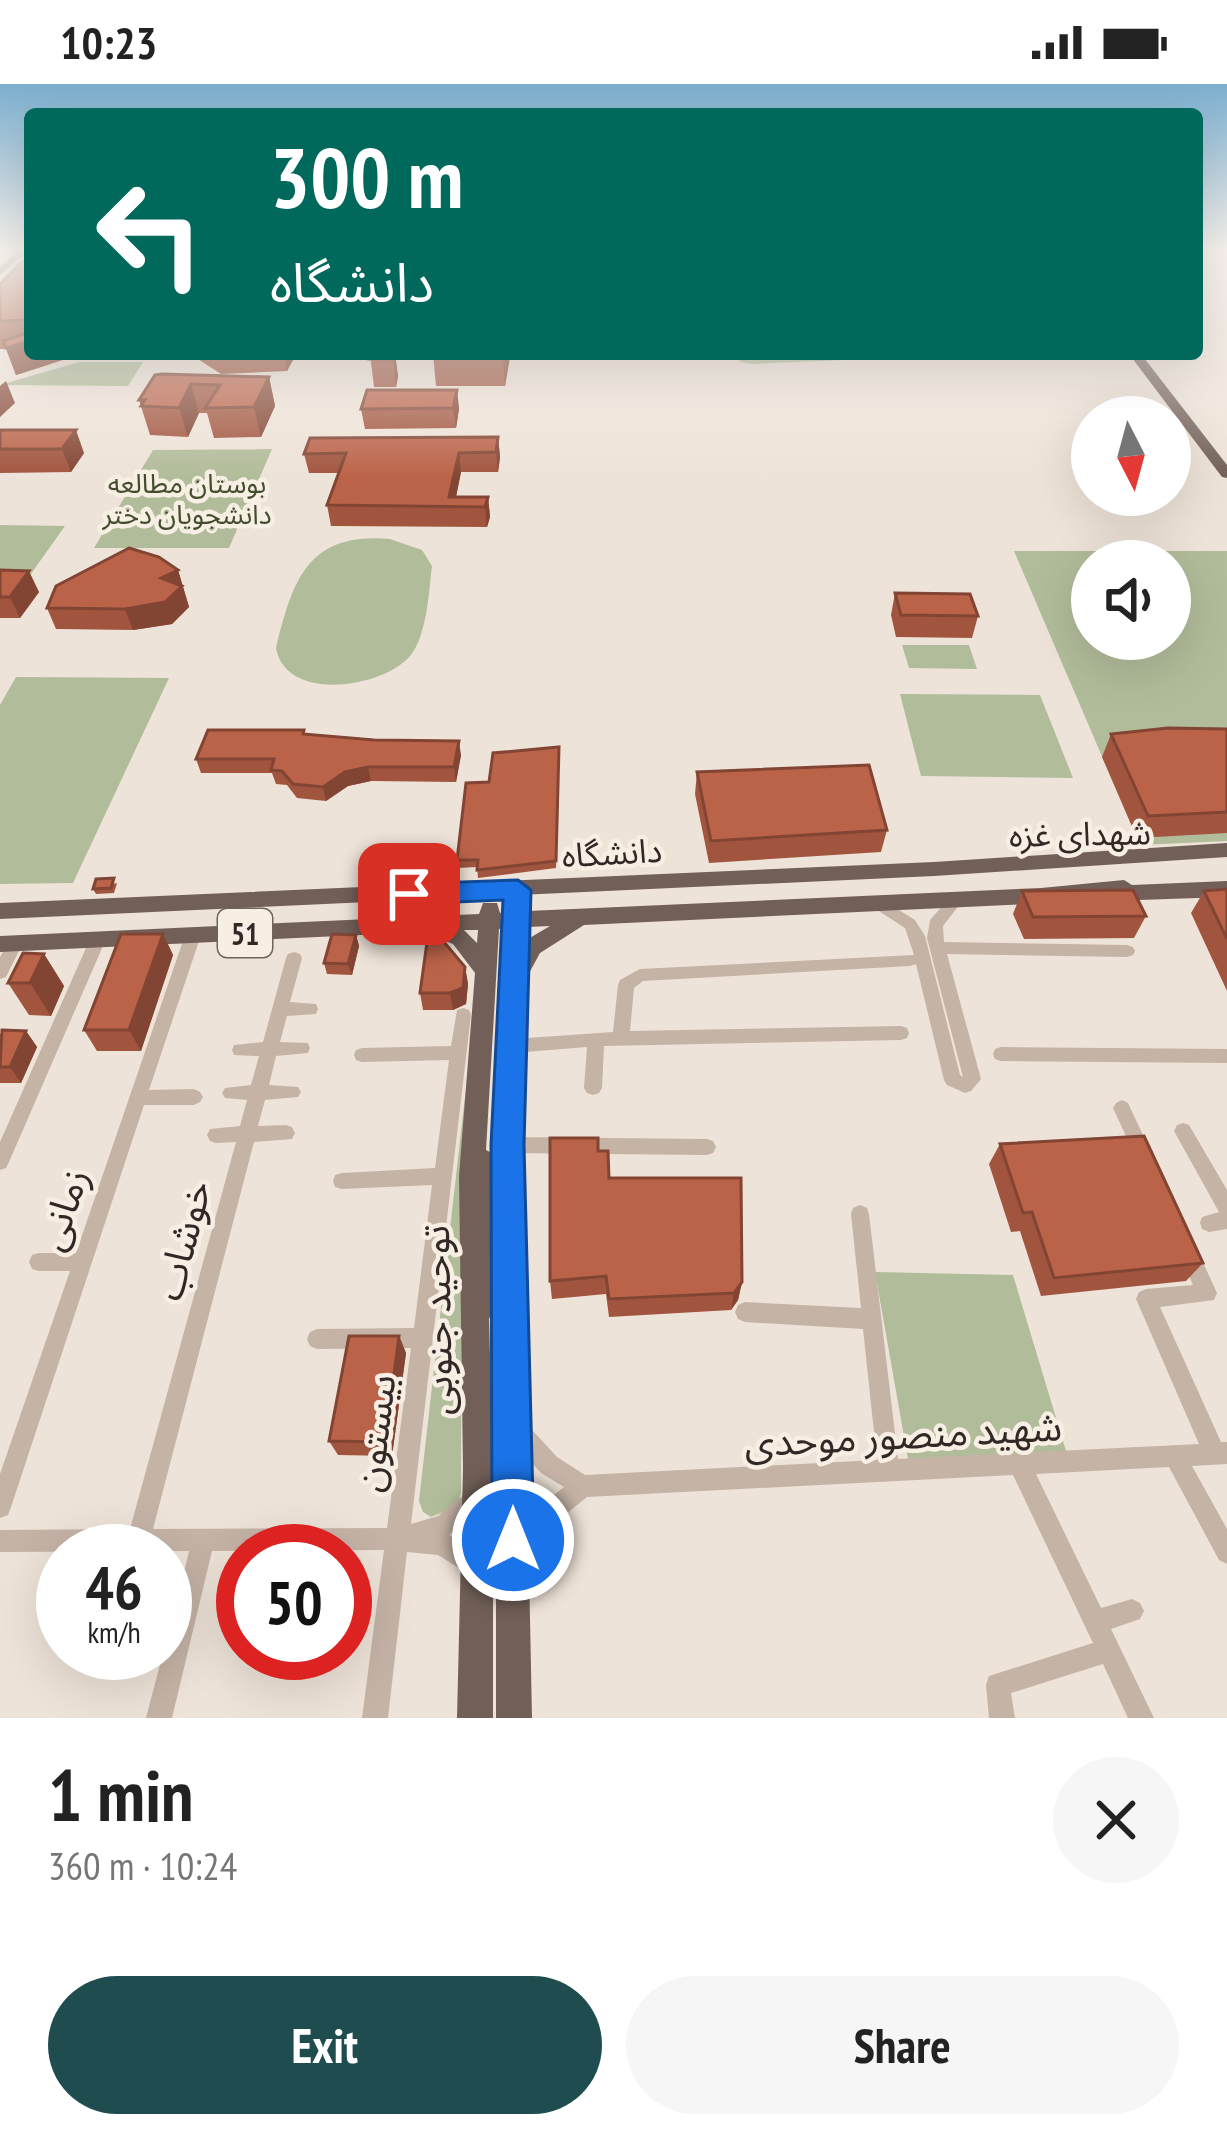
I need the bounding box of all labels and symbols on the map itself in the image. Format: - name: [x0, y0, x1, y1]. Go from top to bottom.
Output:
- north arrow: [1071, 396, 1191, 516]
- park label: بوستان مطالعه دانشجویان دختر: [101, 466, 272, 531]
- street label: شهدای غزه: [1009, 810, 1151, 856]
- street label: دانشگاه: [561, 828, 663, 876]
- pin: [358, 843, 460, 945]
- road number: 51: [218, 909, 272, 957]
- street label: زمانی: [24, 1161, 100, 1257]
- street label: خوشاب: [142, 1174, 222, 1306]
- street label: توحید جنوبی: [409, 1224, 463, 1416]
- street label: بیستون: [342, 1371, 406, 1495]
- street label: شهید منصور موحدی: [743, 1400, 1063, 1468]
- position arrow: [450, 1477, 576, 1603]
- speed limit sign: 50: [216, 1524, 372, 1680]

